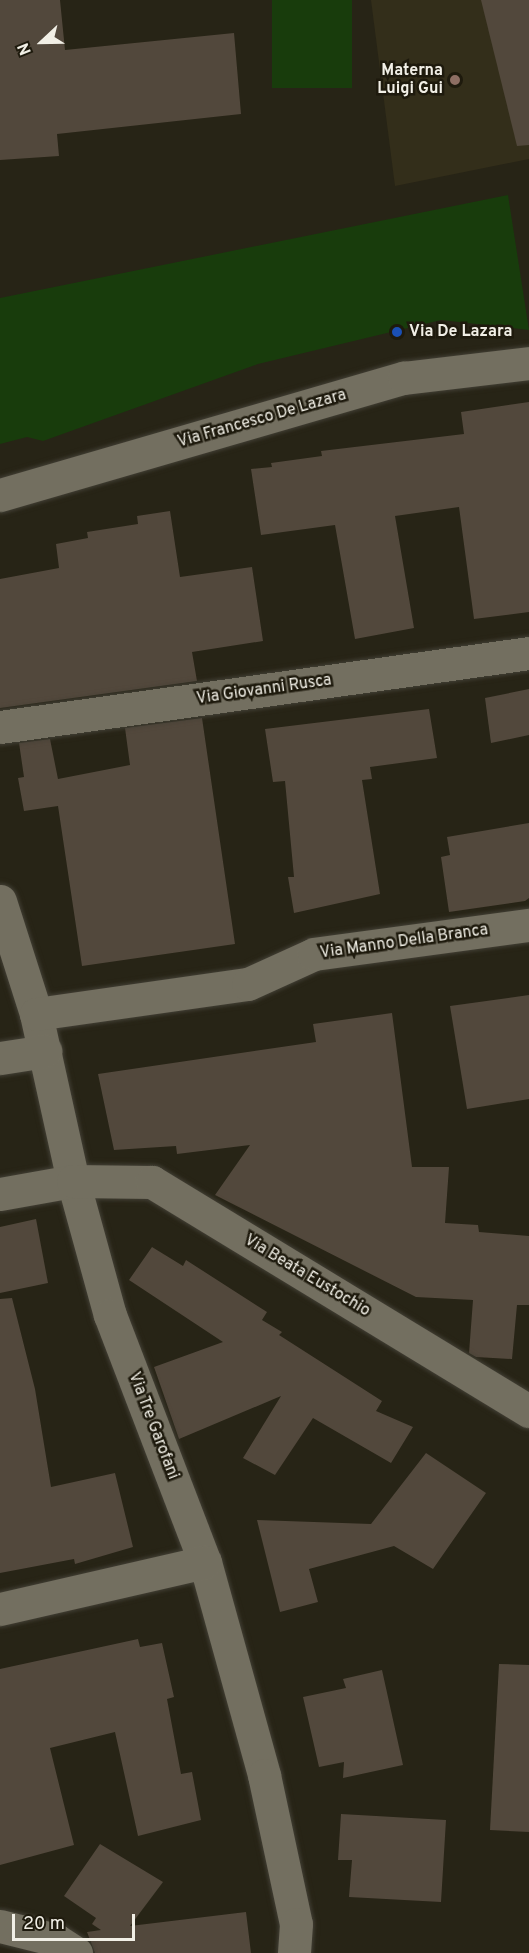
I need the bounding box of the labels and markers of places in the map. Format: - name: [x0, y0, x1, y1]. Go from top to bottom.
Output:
- place label: Materna Luigi Gui: [377, 61, 443, 99]
- marker: Materna Luigi Gui: [448, 73, 462, 87]
- place label: Via De Lazara: [409, 322, 512, 342]
- marker: Via De Lazara: [390, 325, 404, 339]

